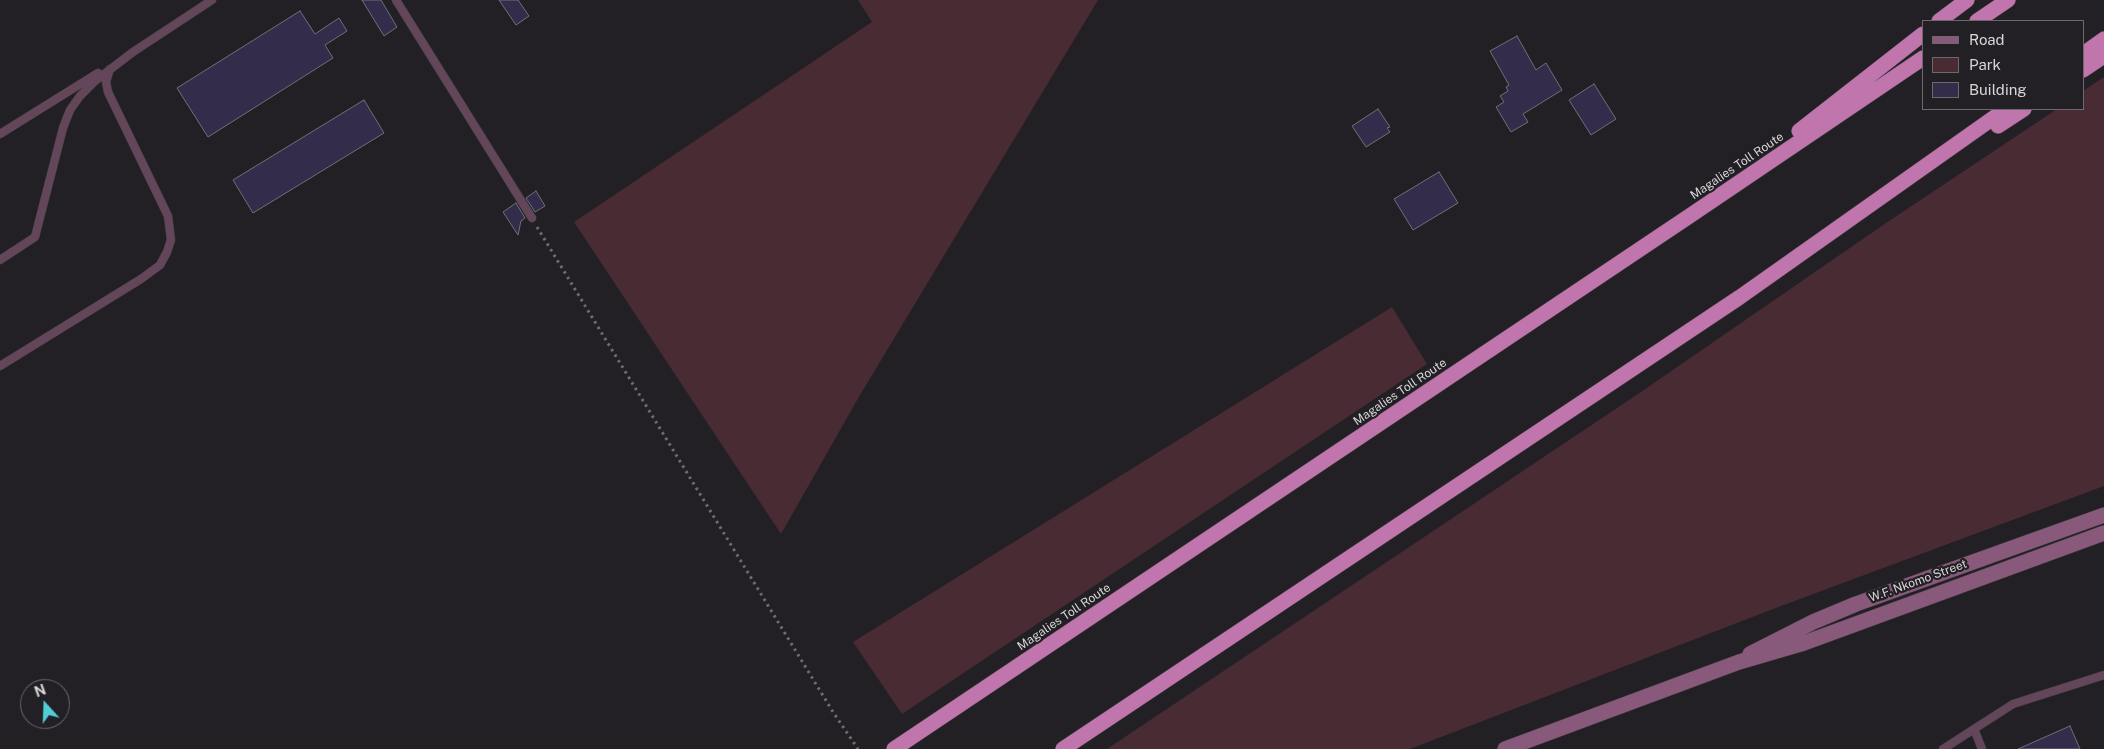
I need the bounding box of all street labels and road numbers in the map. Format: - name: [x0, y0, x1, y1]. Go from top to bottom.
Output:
- street label: Magalies Toll Route: [1688, 129, 1786, 203]
- street label: Magalies Toll Route: [1351, 355, 1449, 429]
- street label: W.F. Nkomo Street: [1867, 557, 1969, 605]
- street label: Magalies Toll Route: [1015, 580, 1113, 654]

